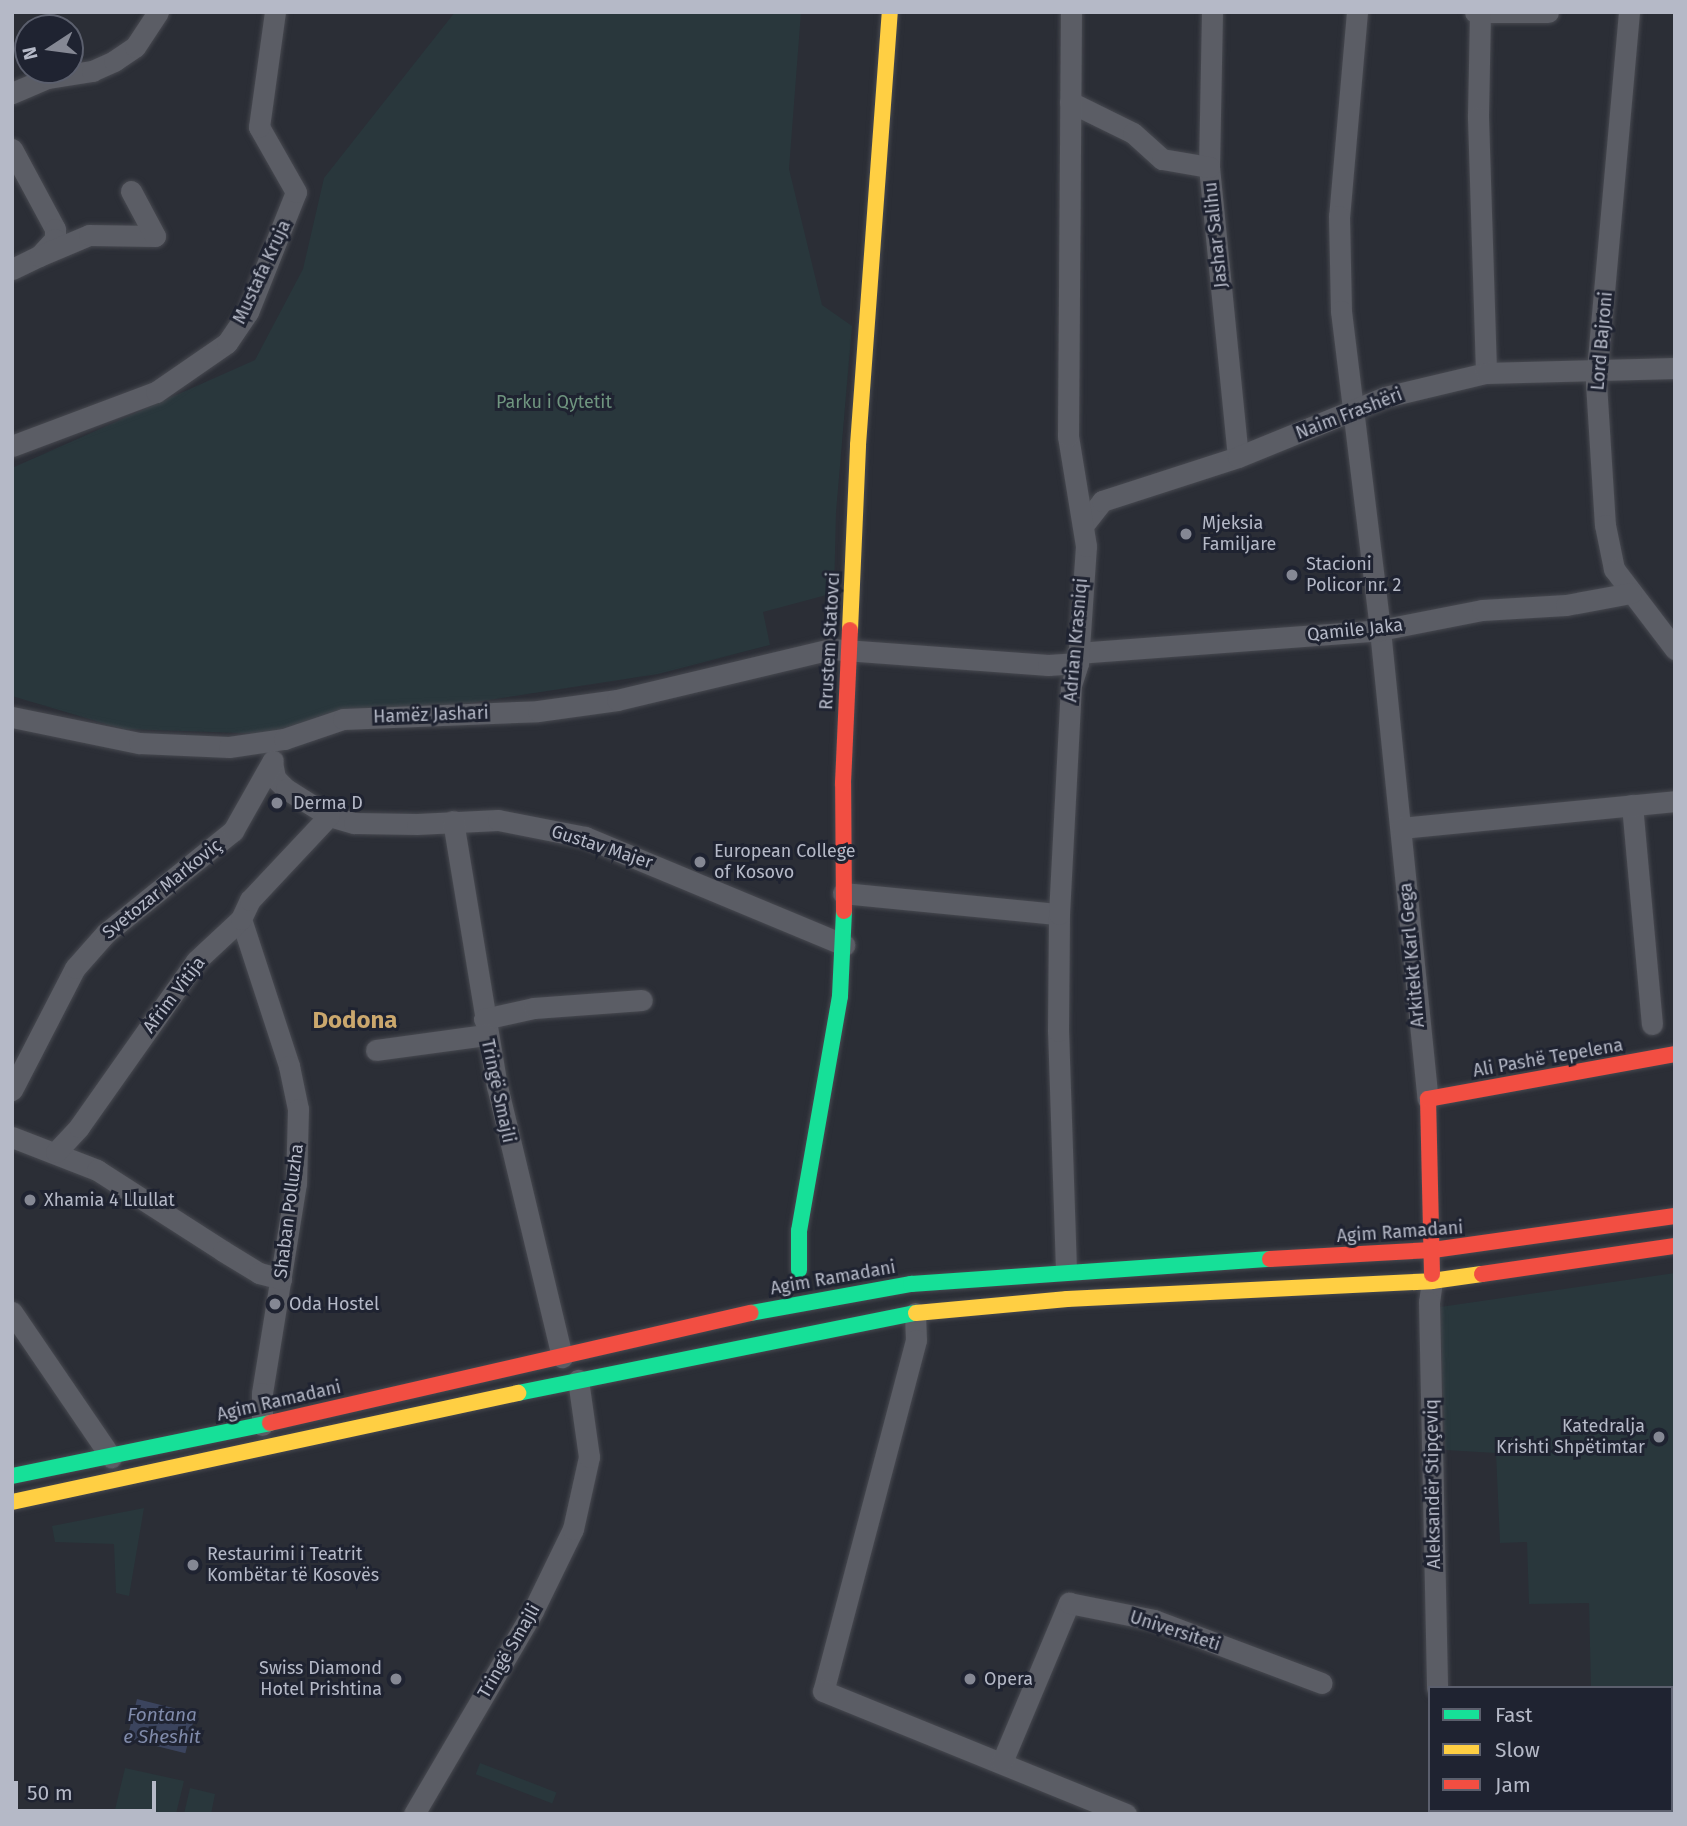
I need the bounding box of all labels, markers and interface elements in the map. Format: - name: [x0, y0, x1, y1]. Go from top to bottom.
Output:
- north arrow: [14, 14, 84, 84]
- text: N: [17, 45, 43, 62]
- street label: Jashar Salihu: [1200, 181, 1232, 289]
- street label: Mustafa Kruja: [229, 217, 295, 327]
- street label: Lord Bajroni: [1587, 291, 1617, 391]
- street label: Naim Frashëri: [1293, 384, 1405, 444]
- park label: Parku i Qytetit: [496, 391, 612, 413]
- place label: Mjeksia Familjare: [1202, 513, 1276, 556]
- marker: Mjeksia Familjare: [1176, 524, 1196, 544]
- place label: Stacioni Policor nr. 2: [1306, 554, 1401, 596]
- marker: Stacioni Policor nr. 2: [1284, 567, 1300, 583]
- street label: Rrustem Statovci: [816, 571, 844, 711]
- street label: Adrian Krasniqi: [1060, 577, 1092, 703]
- street label: Qamile Jaka: [1306, 614, 1404, 646]
- street label: Hamëz Jashari: [373, 702, 489, 728]
- place label: Derma D: [293, 792, 363, 814]
- marker: Derma D: [267, 793, 287, 813]
- street label: Gustav Majer: [549, 820, 655, 874]
- street label: Svetozar Markoviç: [98, 834, 226, 944]
- place label: European College of Kosovo: [714, 841, 856, 884]
- marker: European College of Kosovo: [692, 854, 708, 870]
- street label: Arkitekt Karl Gega: [1395, 882, 1429, 1028]
- street label: Afrim Vitija: [138, 953, 210, 1037]
- district label: Dodona: [312, 1007, 398, 1035]
- street label: Ali Pashë Tepelena: [1471, 1034, 1625, 1082]
- street label: Tringë Smajli: [476, 1037, 520, 1145]
- street label: Shaban Polluzha: [270, 1142, 308, 1280]
- place label: Xhamia 4 Llullat: [44, 1189, 175, 1211]
- marker: Xhamia 4 Llullat: [22, 1192, 38, 1208]
- street label: Agim Ramadani: [1336, 1217, 1464, 1247]
- street label: Agim Ramadani: [769, 1256, 897, 1300]
- place label: Oda Hostel: [289, 1293, 379, 1315]
- marker: Oda Hostel: [267, 1296, 283, 1312]
- street label: Agim Ramadani: [215, 1376, 343, 1426]
- street label: Aleksandër Stipçeviq: [1421, 1399, 1445, 1569]
- place label: Katedralja Krishti Shpëtimtar: [1496, 1416, 1645, 1458]
- marker: Katedralja Krishti Shpëtimtar: [1651, 1429, 1667, 1445]
- place label: Restaurimi i Teatrit Kombëtar të Kosovës: [207, 1544, 379, 1586]
- marker: Restaurimi i Teatrit Kombëtar të Kosovës: [185, 1557, 201, 1573]
- street label: Tringë Smajli: [473, 1600, 545, 1702]
- street label: Universiteti: [1127, 1606, 1223, 1656]
- place label: Swiss Diamond Hotel Prishtina: [259, 1658, 382, 1700]
- place label: Opera: [984, 1668, 1033, 1690]
- marker: Swiss Diamond Hotel Prishtina: [388, 1671, 404, 1687]
- marker: Opera: [962, 1671, 978, 1687]
- legend: [1428, 1686, 1673, 1812]
- text: Fast: [1495, 1702, 1533, 1728]
- water label: Fontana e Sheshit: [123, 1704, 201, 1748]
- text: Slow: [1495, 1737, 1540, 1763]
- scale bar: [18, 1766, 159, 1810]
- text: Jam: [1495, 1772, 1531, 1798]
- text: 50 m: [27, 1780, 73, 1806]

